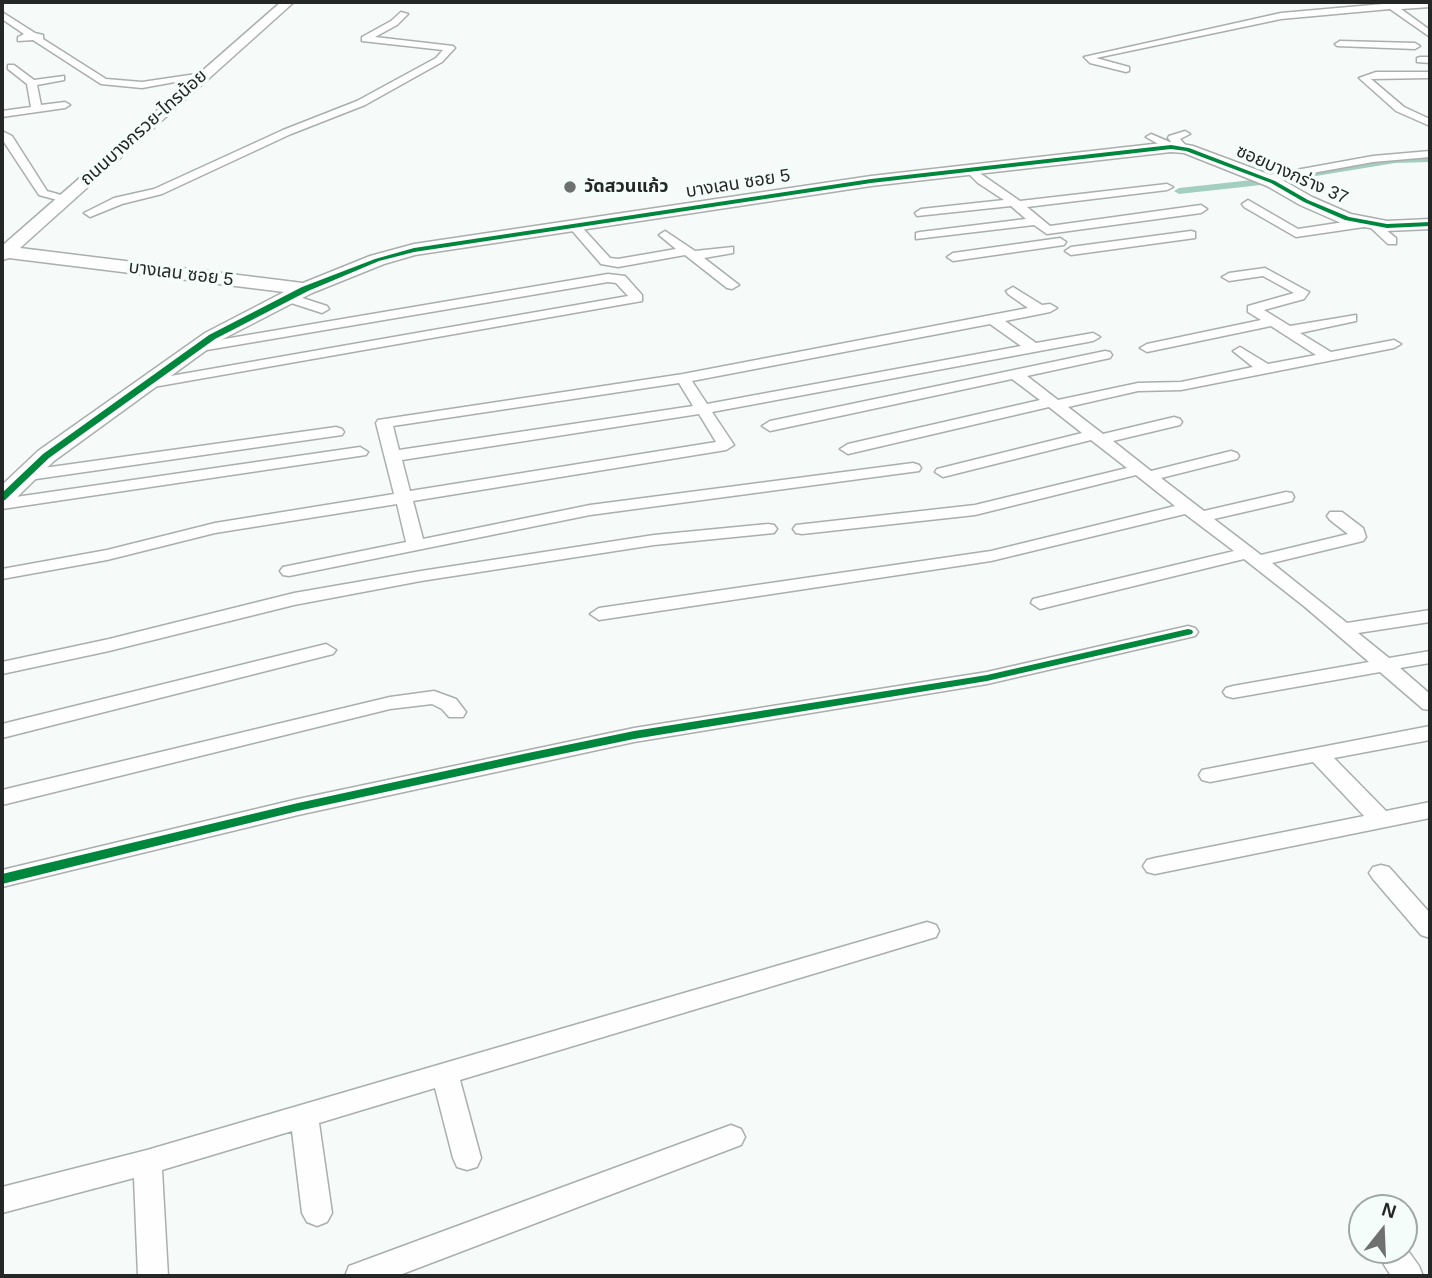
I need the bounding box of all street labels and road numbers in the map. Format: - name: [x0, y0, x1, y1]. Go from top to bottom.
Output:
- street label: ถนนบางกรวย-ไทรน้อย: [76, 65, 212, 191]
- street label: ซอยบางกร่าง 37: [1233, 141, 1351, 209]
- street label: บางเลน ซอย 5: [684, 165, 792, 203]
- street label: บางเลน ซอย 5: [127, 257, 235, 291]

